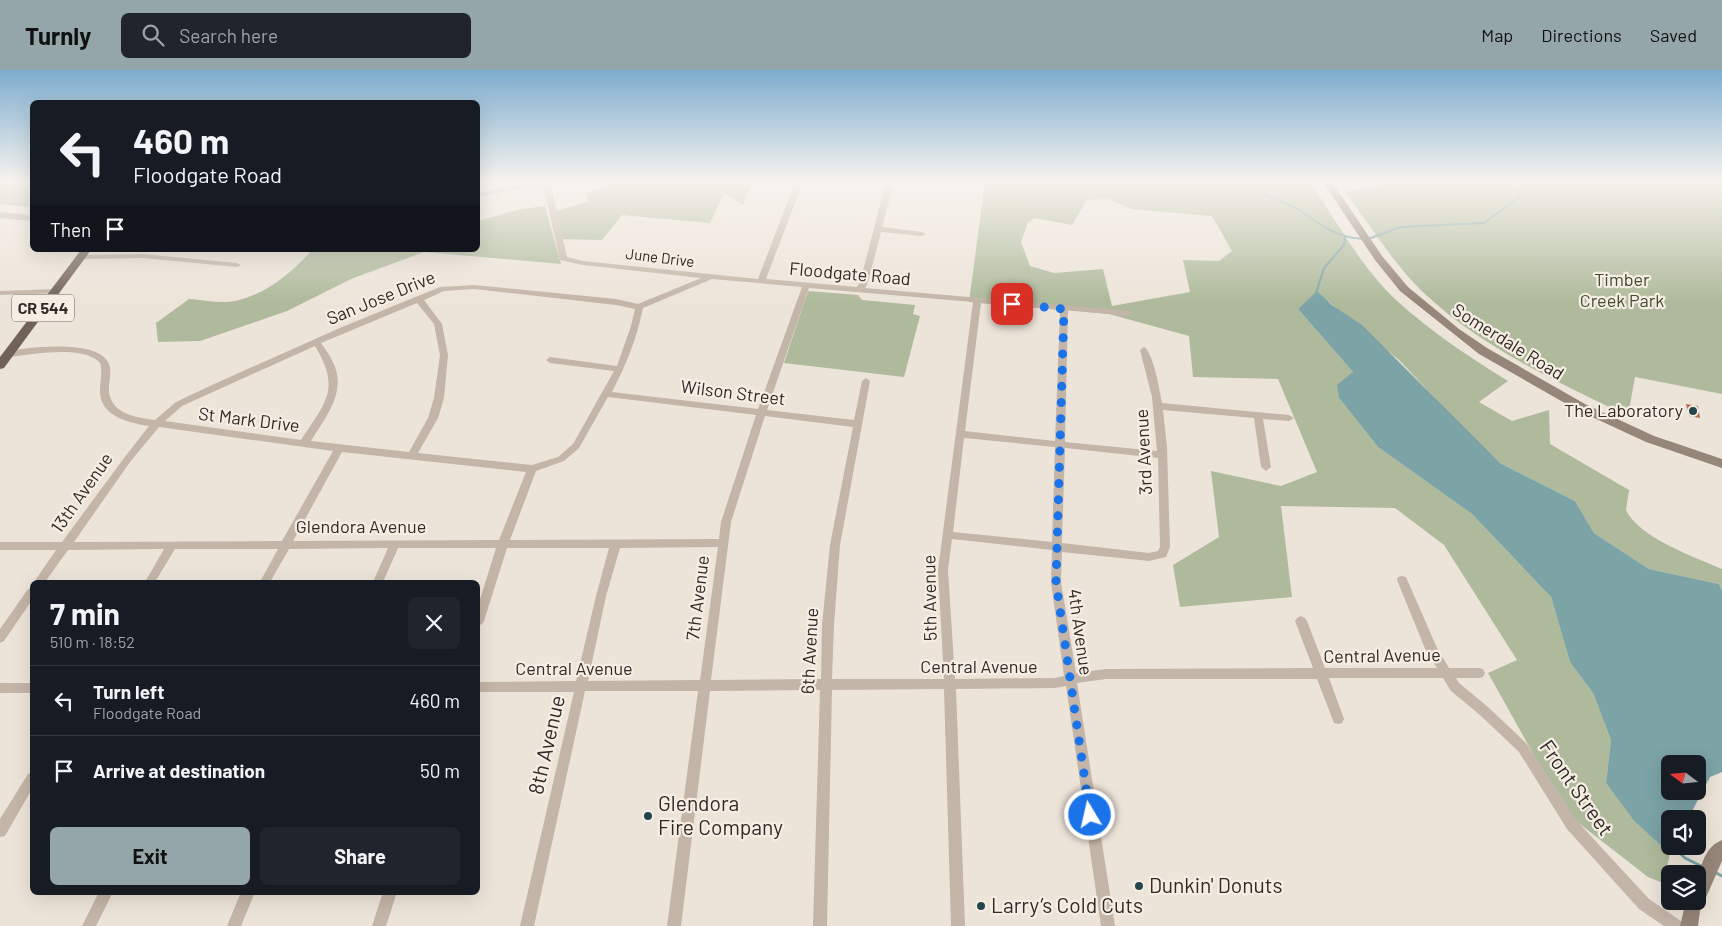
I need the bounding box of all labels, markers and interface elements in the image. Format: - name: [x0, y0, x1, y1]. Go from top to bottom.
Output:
- search box: [121, 13, 471, 58]
- text: Turnly: [25, 21, 91, 50]
- icon: search: [139, 21, 167, 49]
- text: Search here: [179, 24, 278, 47]
- text: Map: [1481, 24, 1513, 46]
- text: Directions: [1541, 24, 1622, 46]
- text: Saved: [1650, 24, 1697, 46]
- text: 460 m: [133, 119, 229, 161]
- icon: left: [50, 120, 115, 185]
- text: Floodgate Road: [133, 161, 282, 187]
- icon: arrive: [101, 215, 129, 243]
- text: Then: [50, 218, 91, 241]
- street label: June Drive: [625, 244, 696, 270]
- street label: Floodgate Road: [788, 257, 912, 289]
- street label: San Jose Drive: [323, 265, 438, 329]
- park label: Timber Creek Park: [1580, 268, 1664, 311]
- pin: [991, 283, 1033, 325]
- icon: arrive: [998, 290, 1026, 318]
- road number: CR 544: [12, 294, 74, 322]
- street label: Somerdale Road: [1449, 298, 1568, 384]
- street label: Wilson Street: [679, 375, 787, 409]
- place label: The Laboratory: [1564, 399, 1683, 421]
- street label: St Mark Drive: [197, 402, 301, 436]
- marker: The Laboratory: [1687, 405, 1699, 417]
- street label: 3rd Avenue: [1130, 408, 1156, 496]
- street label: 13th Avenue: [46, 448, 117, 537]
- street label: Glendora Avenue: [296, 515, 426, 537]
- street label: 7th Avenue: [681, 554, 713, 642]
- street label: 5th Avenue: [917, 555, 941, 641]
- street label: 4th Avenue: [1064, 587, 1098, 676]
- text: 7 min: [50, 595, 120, 631]
- button: close: [408, 597, 460, 649]
- street label: 6th Avenue: [796, 607, 822, 695]
- text: 510 m · 18:52: [50, 632, 135, 651]
- street label: Central Avenue: [1323, 643, 1441, 667]
- street label: Central Avenue: [920, 655, 1038, 677]
- street label: Central Avenue: [515, 657, 633, 679]
- text: Turn left: [93, 680, 164, 703]
- icon: left: [50, 687, 78, 715]
- text: 460 m: [409, 689, 460, 712]
- street label: 8th Avenue: [522, 693, 569, 797]
- text: Floodgate Road: [93, 703, 201, 722]
- street label: Front Street: [1535, 734, 1619, 840]
- north arrow: [1661, 755, 1706, 800]
- map controls: [1661, 755, 1706, 910]
- icon: arrive: [50, 757, 78, 785]
- text: Arrive at destination: [93, 759, 265, 782]
- text: 50 m: [420, 759, 460, 782]
- position arrow: [1063, 788, 1115, 840]
- place label: Glendora Fire Company: [658, 790, 783, 839]
- marker: Glendora Fire Company: [642, 810, 654, 822]
- button: sound: [1661, 810, 1706, 855]
- button: Exit: [50, 827, 250, 885]
- button: Share: [260, 827, 460, 885]
- button: layers: [1661, 865, 1706, 910]
- place label: Dunkin' Donuts: [1149, 872, 1283, 897]
- marker: Dunkin' Donuts: [1133, 880, 1145, 892]
- place label: Larry’s Cold Cuts: [991, 892, 1143, 917]
- marker: Larry’s Cold Cuts: [975, 900, 987, 912]

